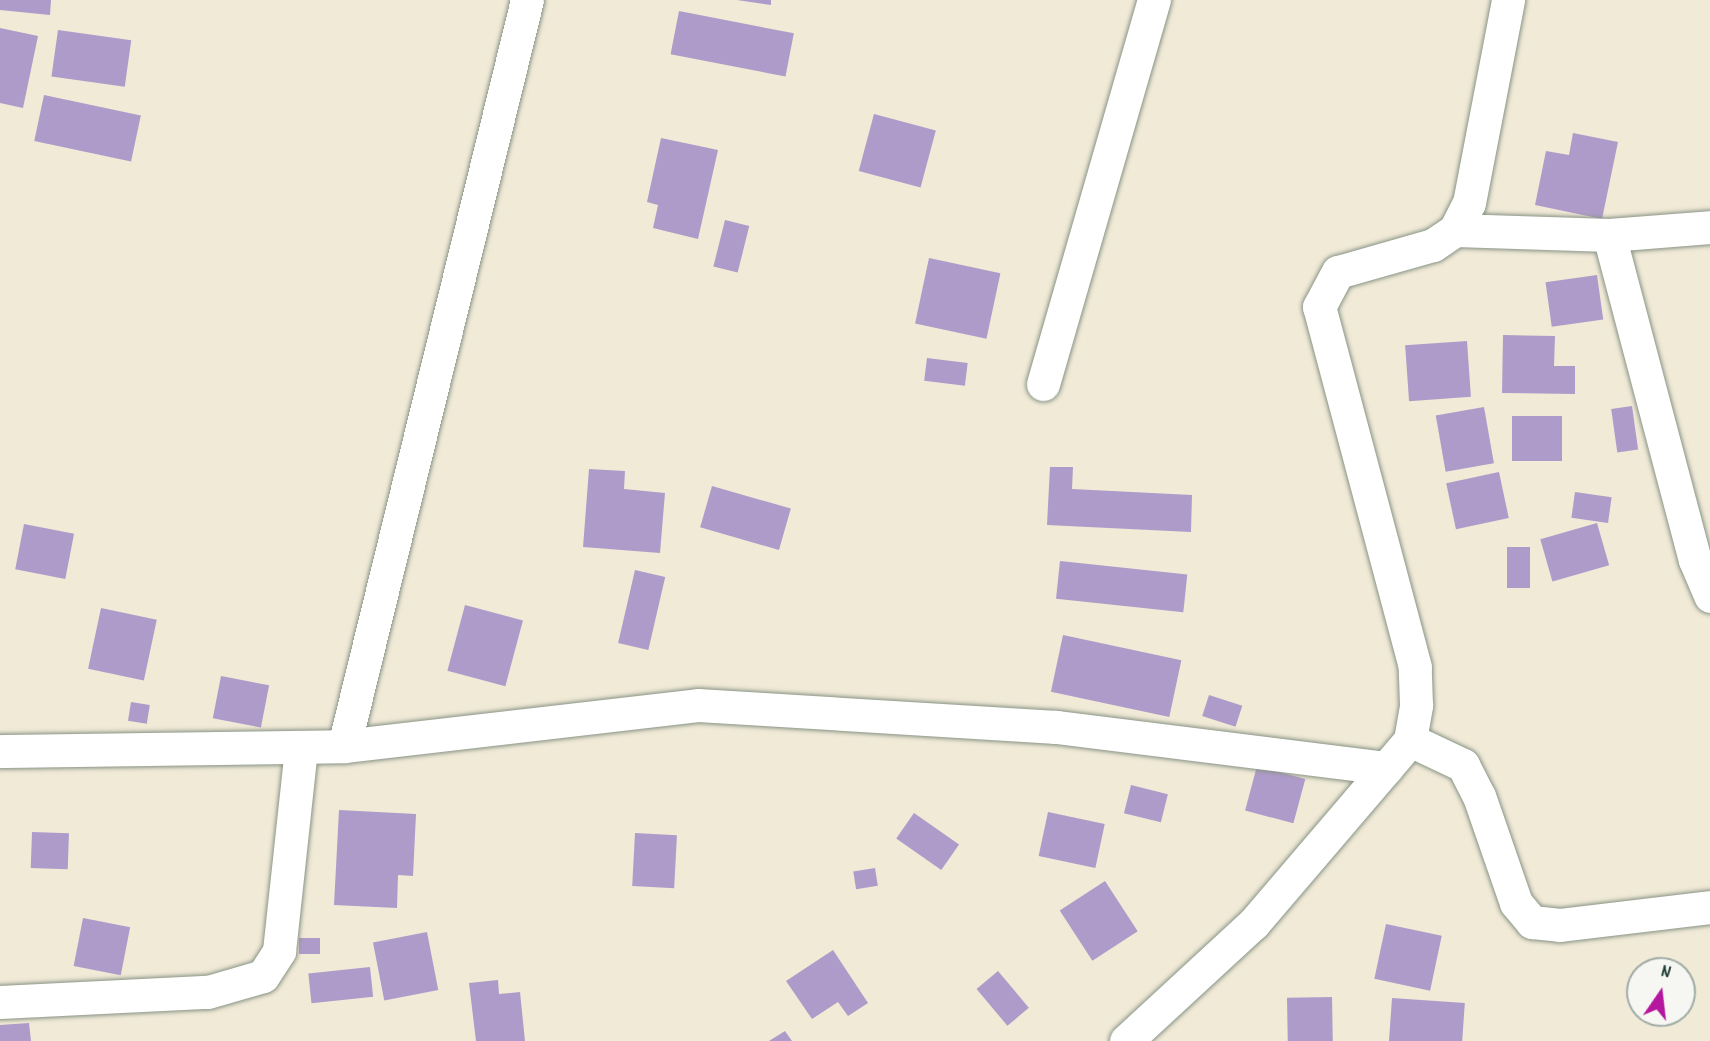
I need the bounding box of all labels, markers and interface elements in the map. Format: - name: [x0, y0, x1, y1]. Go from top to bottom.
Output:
- north arrow: [1626, 957, 1696, 1027]
- text: N: [1658, 959, 1674, 987]

